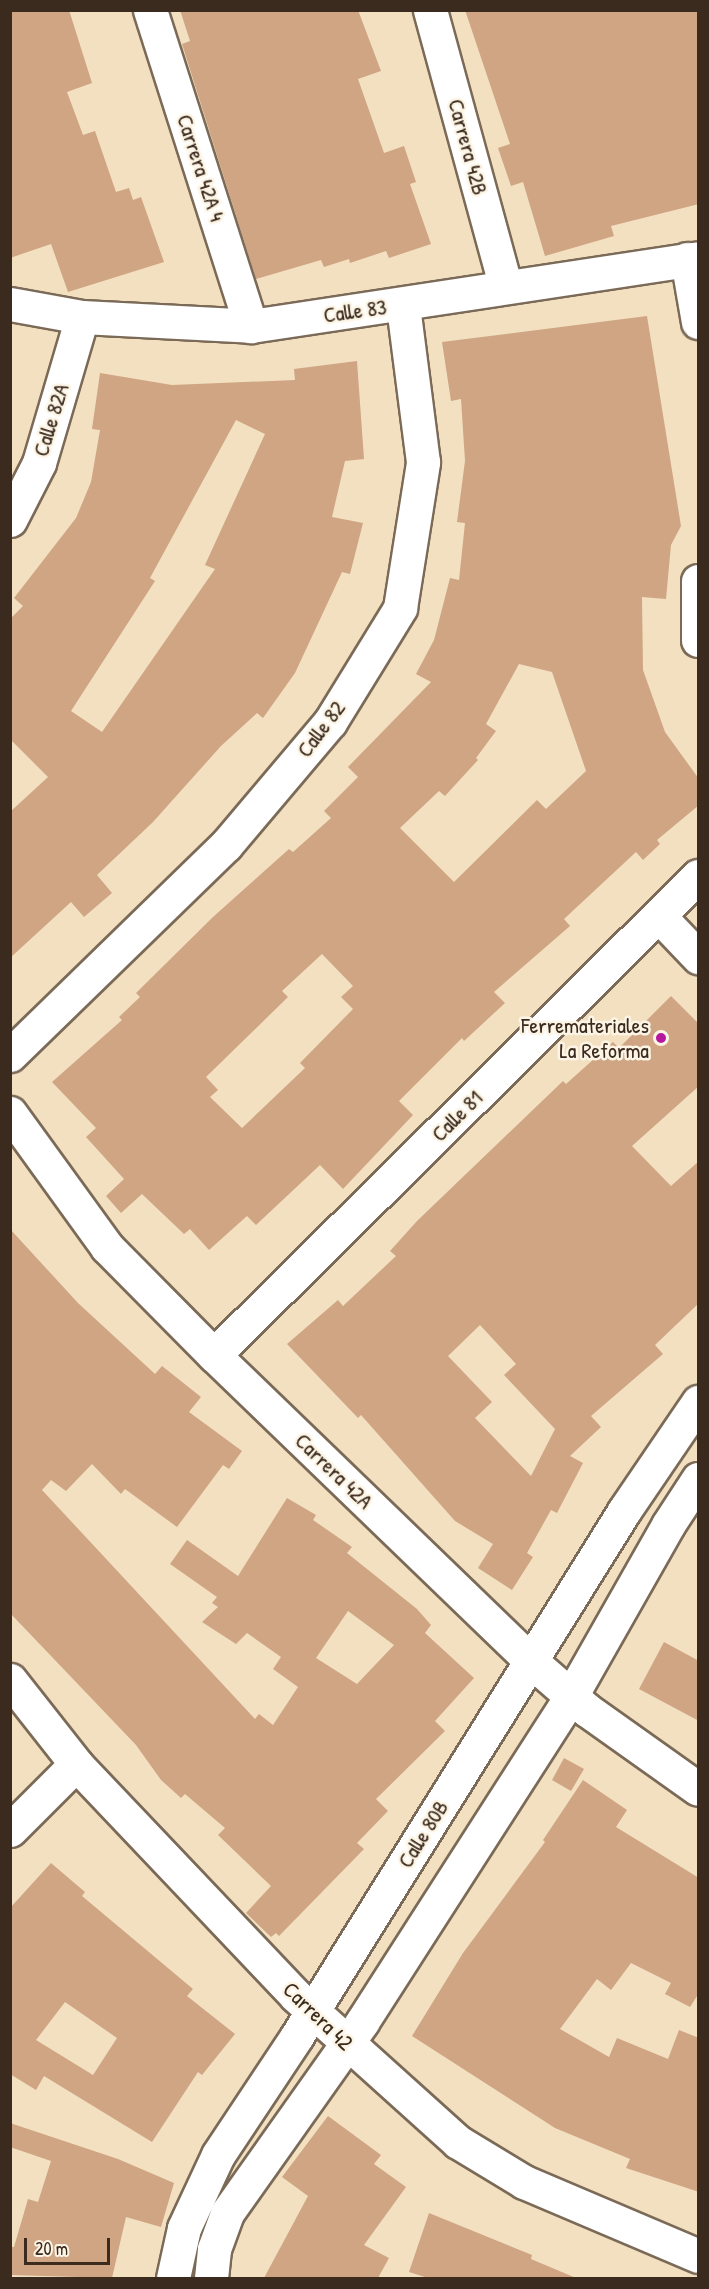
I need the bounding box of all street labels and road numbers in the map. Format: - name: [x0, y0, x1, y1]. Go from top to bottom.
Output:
- street label: Carrera 42B: [443, 96, 493, 198]
- street label: Carrera 42A 4: [171, 111, 231, 225]
- street label: Calle 83: [322, 294, 388, 328]
- street label: Calle 82A: [27, 381, 75, 459]
- street label: Calle 82: [291, 696, 351, 762]
- street label: Calle 81: [426, 1085, 488, 1147]
- street label: Carrera 42A: [290, 1428, 378, 1514]
- street label: Calle 80B: [392, 1795, 454, 1873]
- street label: Carrera 42: [278, 1976, 358, 2056]

